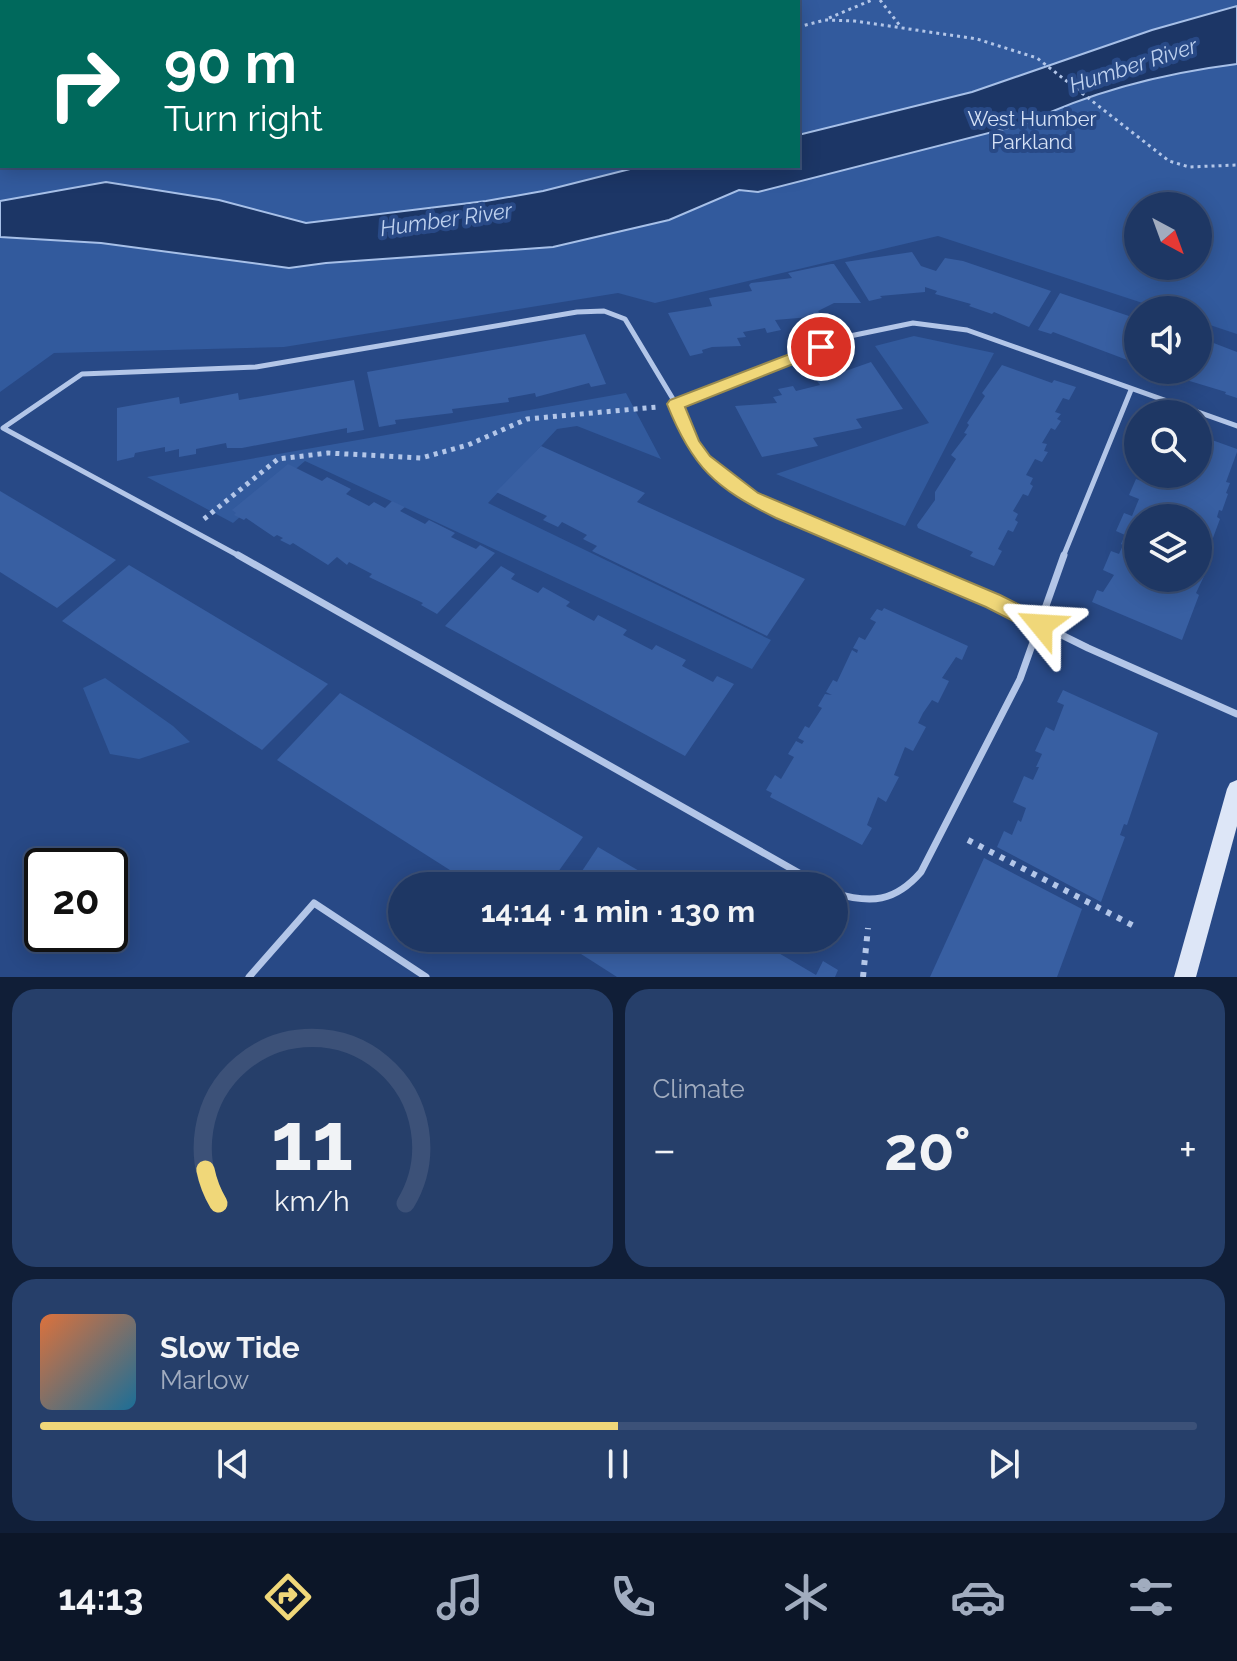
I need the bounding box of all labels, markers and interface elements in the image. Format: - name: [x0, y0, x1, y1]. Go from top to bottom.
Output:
- text: 90 m: [164, 30, 297, 96]
- icon: right: [32, 32, 136, 136]
- water label: Humber River: [1066, 32, 1202, 98]
- text: Turn right: [164, 97, 323, 139]
- park label: West Humber Parkland: [968, 107, 1096, 154]
- north arrow: [1124, 192, 1212, 280]
- map controls: [1124, 192, 1212, 592]
- water label: Humber River: [378, 197, 515, 241]
- button: sound: [1124, 296, 1212, 384]
- pin: [787, 313, 855, 381]
- icon: arrive: [799, 325, 843, 369]
- button: search: [1124, 400, 1212, 488]
- button: layers: [1124, 504, 1212, 592]
- position arrow: [999, 583, 1083, 667]
- speed limit sign: 20: [24, 848, 128, 952]
- text: 14:14 · 1 min · 130 m: [481, 894, 755, 929]
- text: Climate: [653, 1074, 745, 1104]
- text: 11: [271, 1092, 353, 1189]
- text: 20°: [884, 1114, 971, 1184]
- text: −: [653, 1124, 676, 1175]
- text: +: [1179, 1124, 1197, 1175]
- text: km/h: [275, 1184, 350, 1218]
- text: Slow Tide: [160, 1330, 300, 1365]
- text: Marlow: [160, 1365, 249, 1395]
- icon: previous: [211, 1442, 255, 1486]
- icon: pause: [596, 1442, 640, 1486]
- icon: next: [982, 1442, 1026, 1486]
- icon: directions: [260, 1569, 316, 1625]
- icon: music: [432, 1569, 488, 1625]
- icon: phone: [605, 1569, 661, 1625]
- icon: climate: [778, 1569, 834, 1625]
- icon: car: [950, 1569, 1006, 1625]
- icon: filters: [1123, 1569, 1179, 1625]
- text: 14:13: [58, 1576, 143, 1618]

